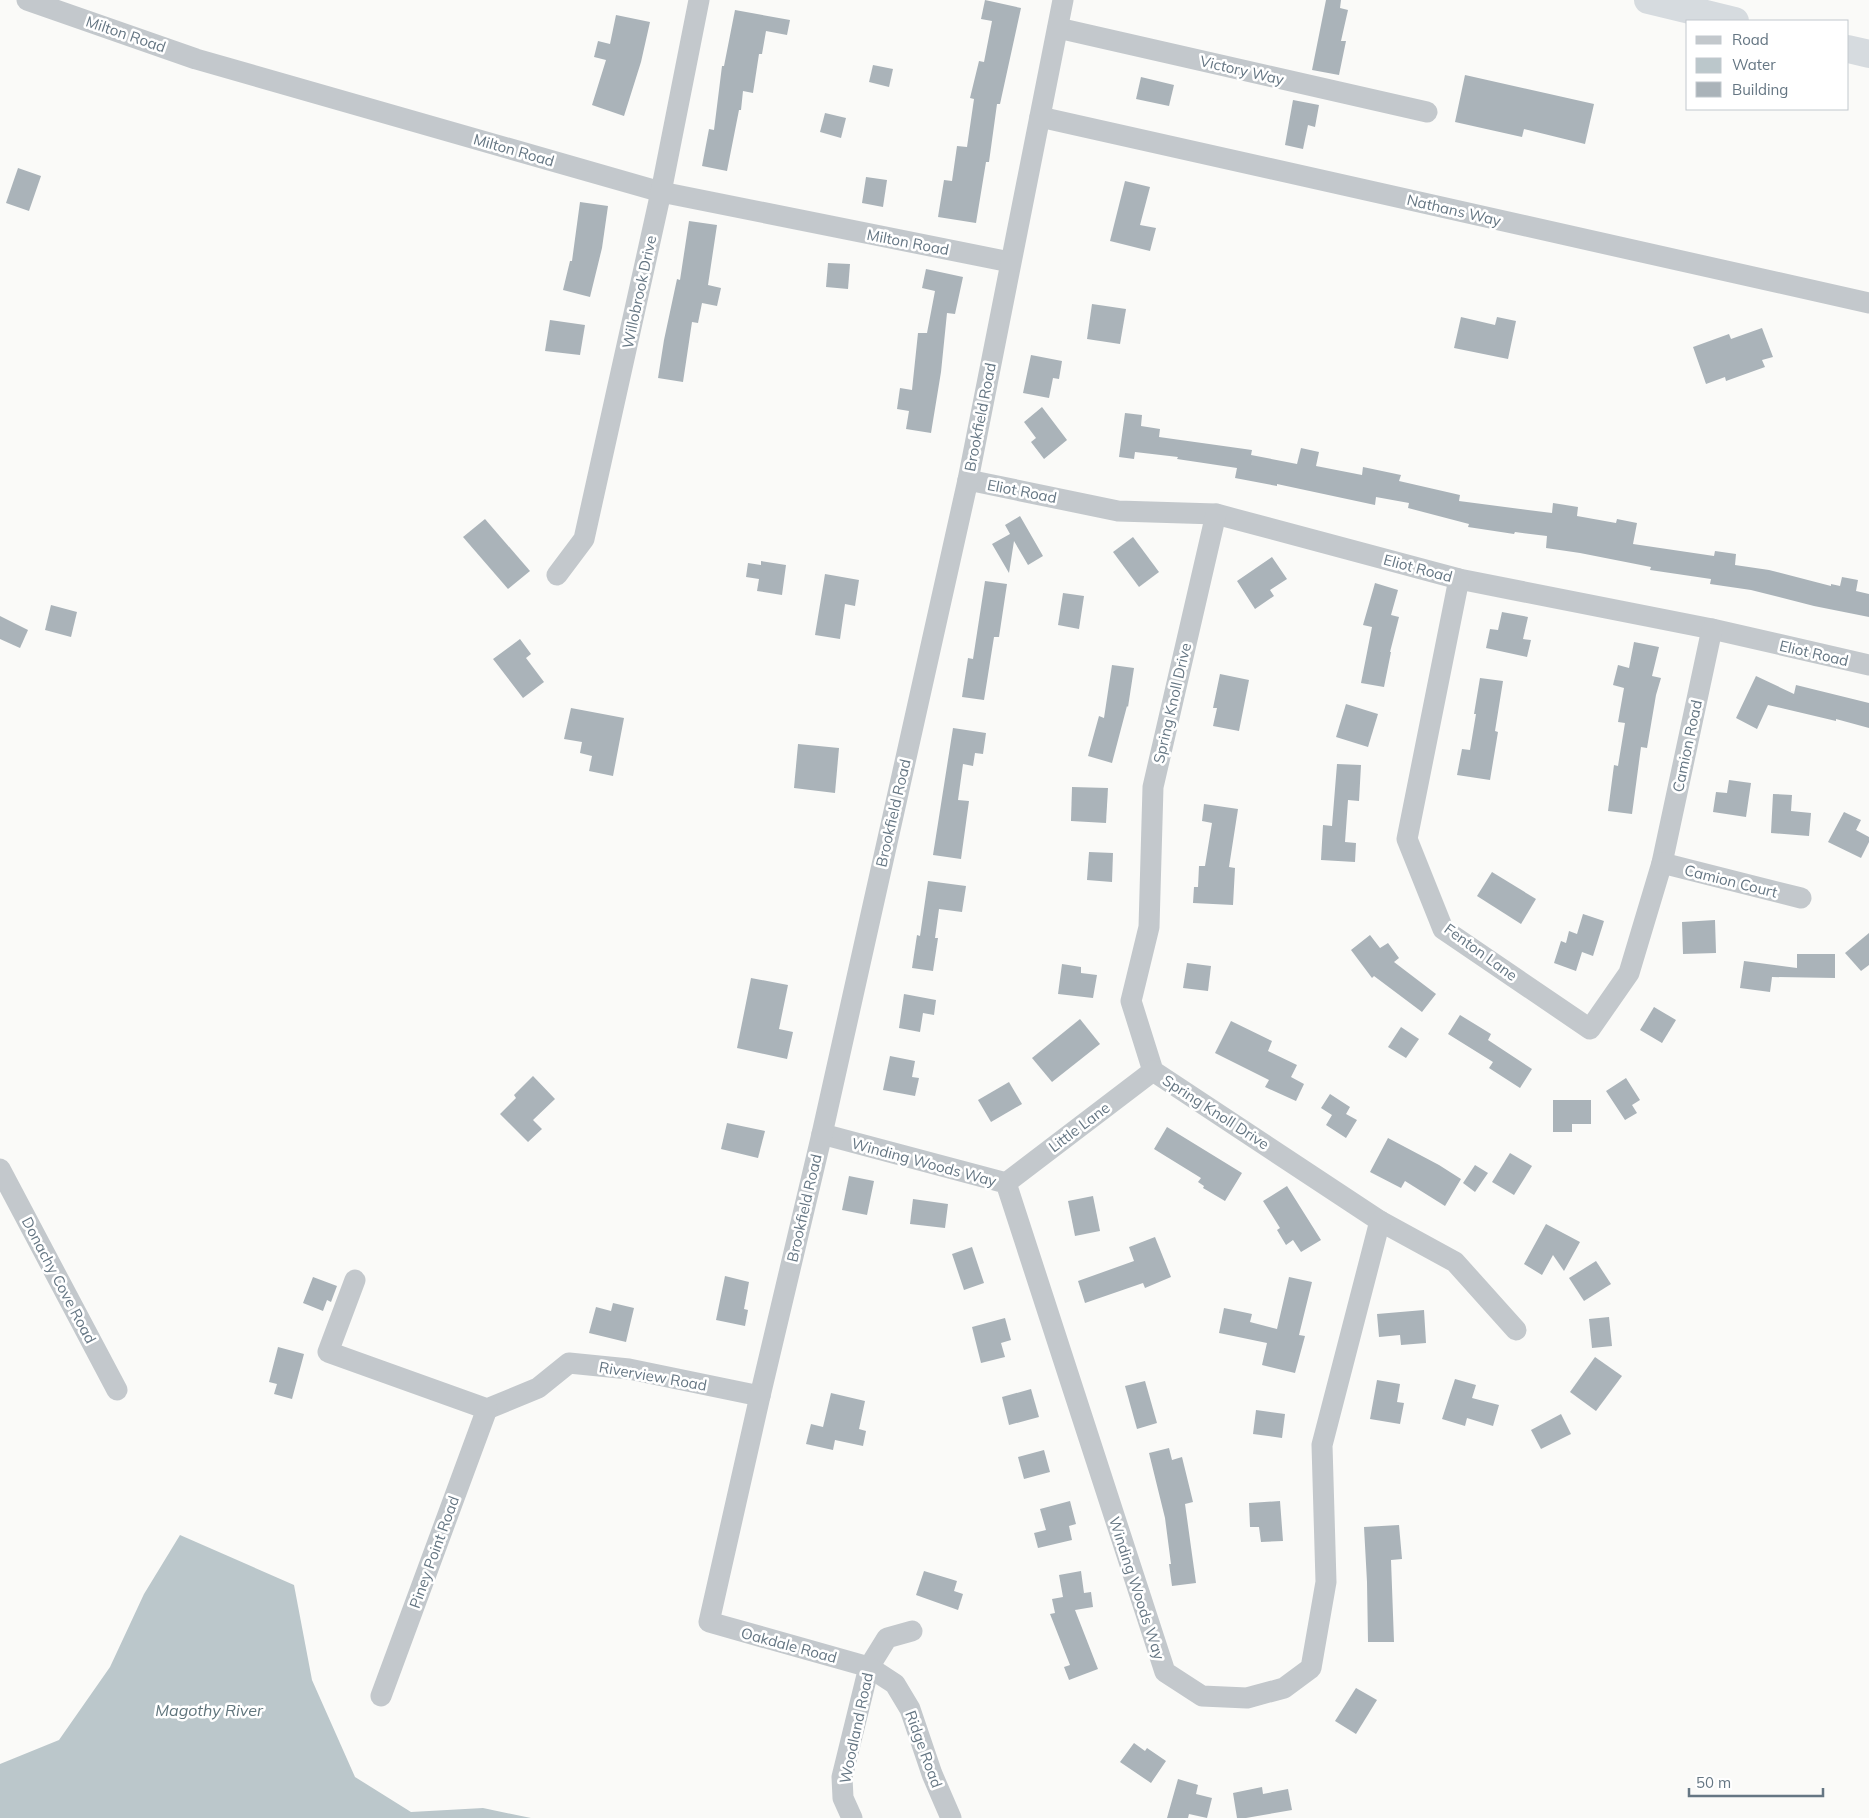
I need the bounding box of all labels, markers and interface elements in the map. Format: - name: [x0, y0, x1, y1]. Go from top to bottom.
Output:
- street label: Milton Road: [84, 11, 168, 57]
- legend: [1686, 20, 1849, 110]
- text: Road: [1732, 30, 1769, 49]
- street label: Victory Way: [1198, 51, 1286, 89]
- text: Water: [1732, 55, 1776, 74]
- text: Building: [1732, 80, 1788, 99]
- street label: Milton Road: [471, 129, 557, 171]
- street label: Nathans Way: [1405, 190, 1503, 230]
- street label: Milton Road: [865, 225, 951, 259]
- street label: Willobrook Drive: [618, 234, 660, 350]
- street label: Brookfield Road: [960, 361, 1000, 473]
- street label: Eliot Road: [986, 475, 1058, 507]
- street label: Eliot Road: [1382, 550, 1454, 586]
- street label: Eliot Road: [1778, 636, 1850, 670]
- street label: Spring Knoll Drive: [1149, 641, 1195, 765]
- street label: Camion Road: [1668, 698, 1706, 794]
- street label: Brookfield Road: [871, 757, 915, 869]
- street label: Camion Court: [1683, 860, 1779, 902]
- street label: Fenton Lane: [1441, 919, 1521, 985]
- street label: Spring Knoll Drive: [1159, 1070, 1273, 1154]
- street label: Little Lane: [1045, 1098, 1113, 1156]
- street label: Winding Woods Way: [849, 1133, 999, 1191]
- street label: Brookfield Road: [782, 1152, 826, 1264]
- street label: Donachy Cove Road: [18, 1214, 100, 1346]
- street label: Riverview Road: [598, 1357, 708, 1395]
- street label: Piney Point Road: [405, 1493, 463, 1611]
- street label: Winding Woods Way: [1105, 1514, 1169, 1662]
- street label: Oakdale Road: [739, 1623, 839, 1667]
- street label: Woodland Road: [835, 1671, 877, 1785]
- water label: Magothy River: [155, 1700, 264, 1720]
- street label: Ridge Road: [901, 1708, 947, 1790]
- scale bar: [1689, 1766, 1823, 1798]
- text: 50 m: [1696, 1773, 1731, 1792]

